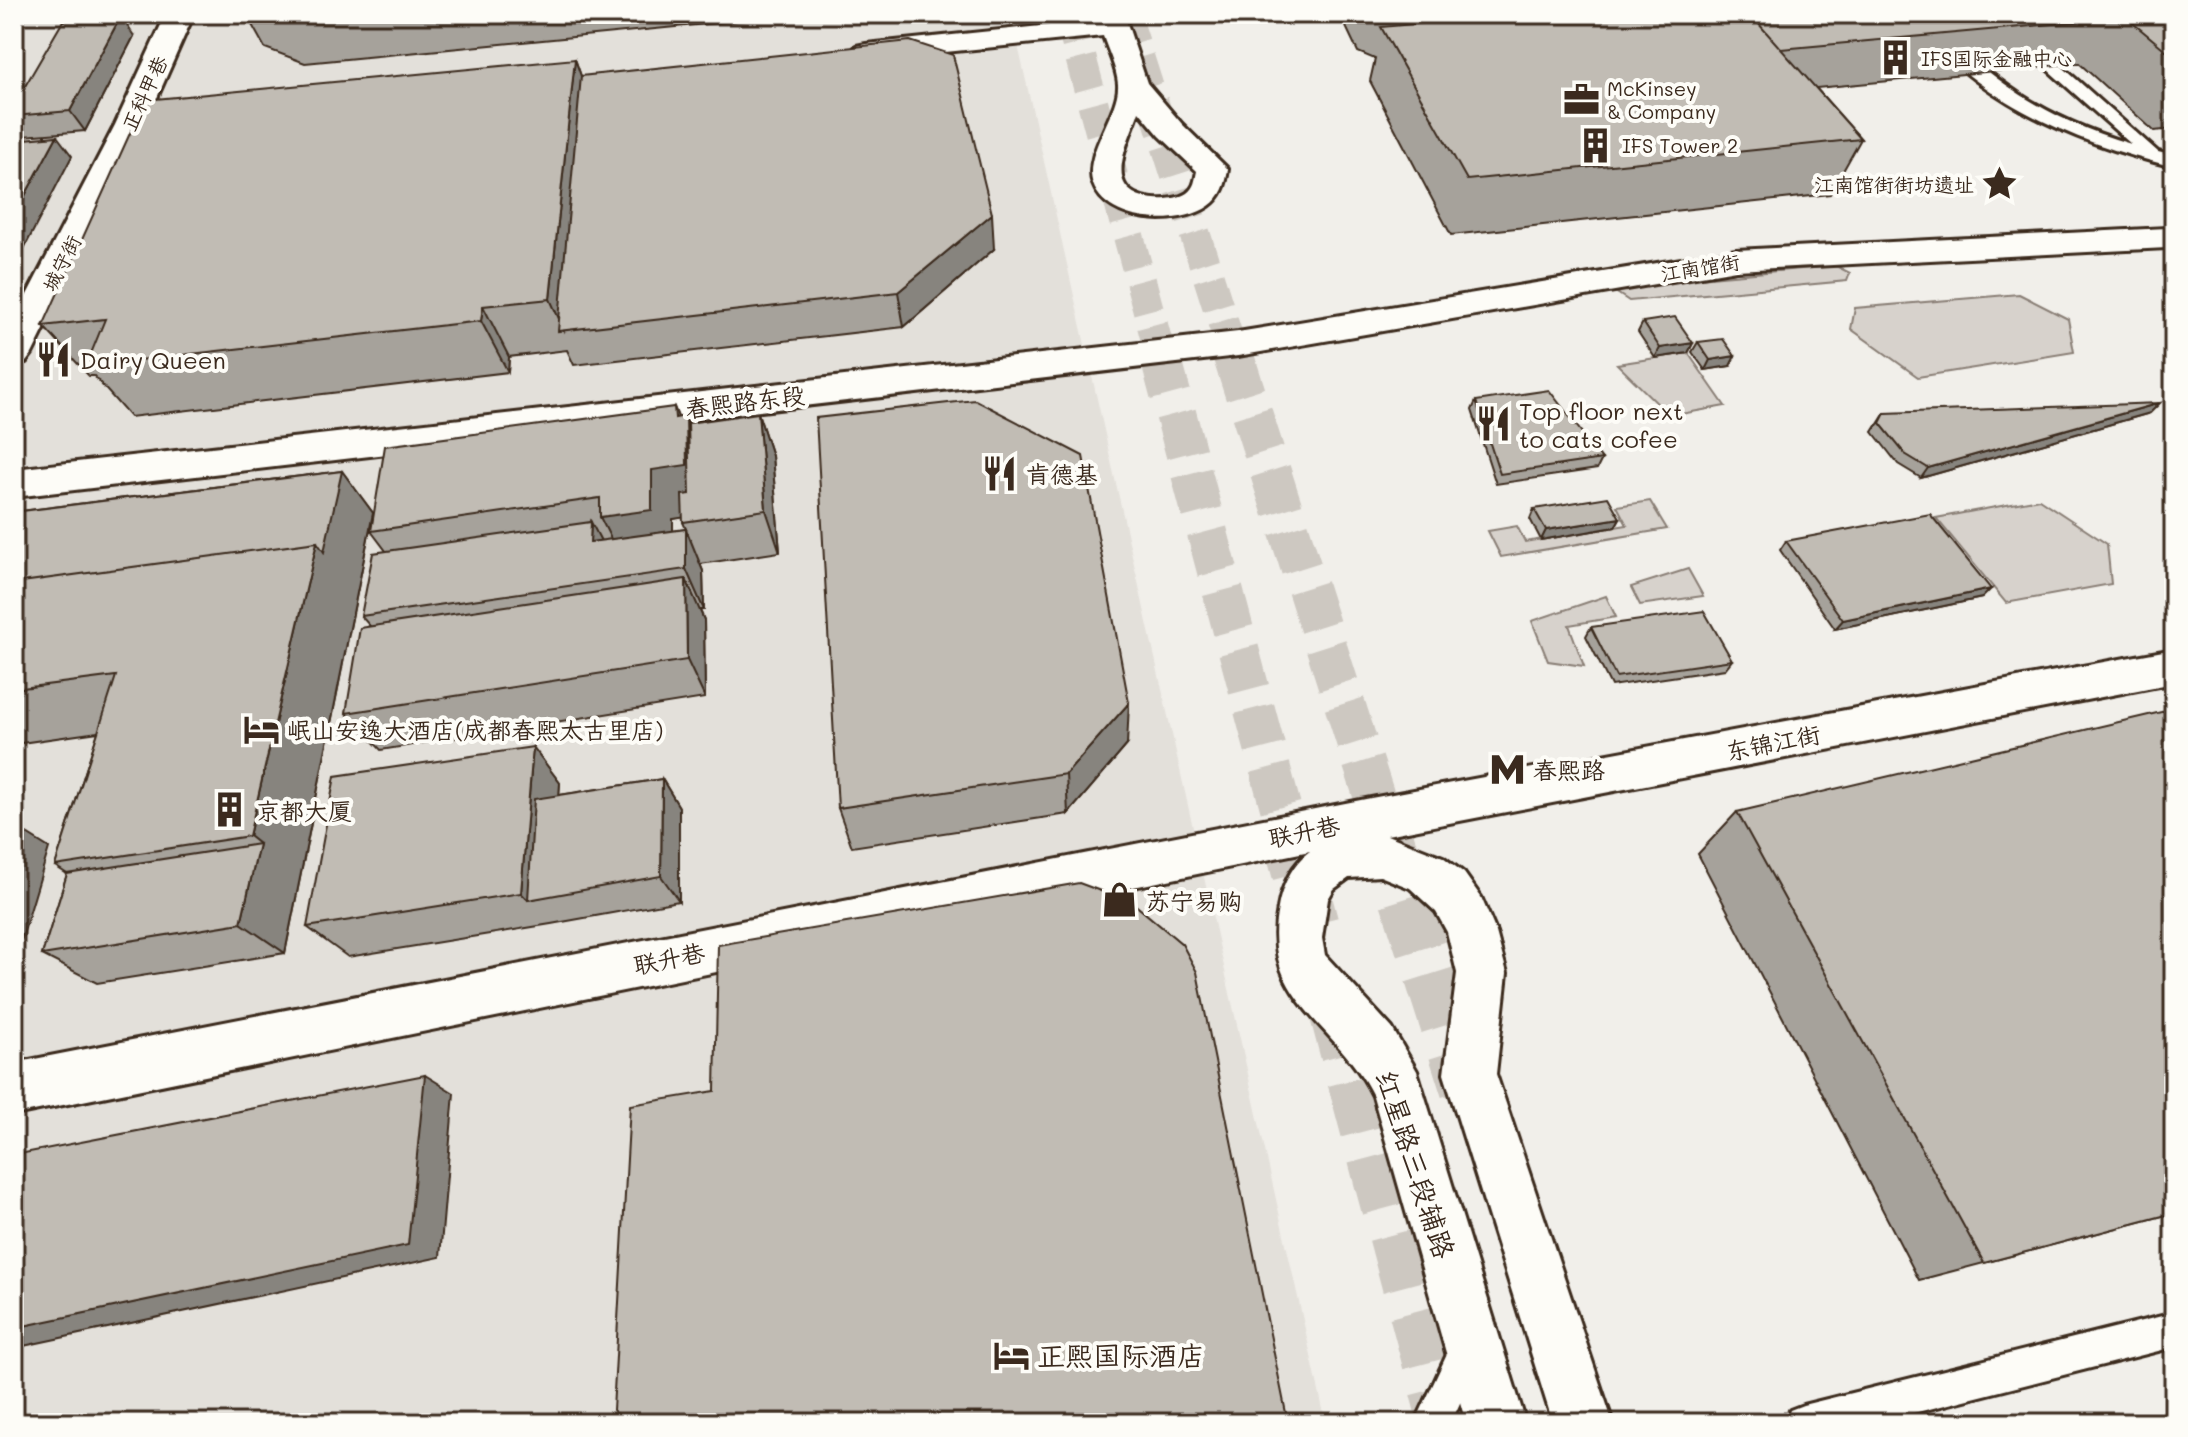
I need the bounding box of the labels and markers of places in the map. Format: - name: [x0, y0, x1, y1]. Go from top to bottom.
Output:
- building icon: IFS国际金融中心: [1876, 39, 1914, 77]
- place label: IFS国际金融中心: [1921, 45, 2072, 71]
- place label: McKinsey & Company: [1607, 75, 1716, 124]
- office icon: McKinsey & Company: [1562, 81, 1600, 119]
- building icon: IFS Tower 2: [1577, 126, 1615, 164]
- place label: IFS Tower 2: [1622, 132, 1738, 158]
- place icon: 江南馆街街坊遗址: [1981, 165, 2019, 203]
- place label: 江南馆街街坊遗址: [1814, 171, 1974, 197]
- restaurant icon: Dairy Queen: [35, 340, 73, 378]
- place label: Dairy Queen: [80, 344, 226, 375]
- place label: Top floor next to cats cofee: [1519, 395, 1684, 454]
- restaurant icon: Top floor next to cats cofee: [1474, 405, 1512, 443]
- restaurant icon: 肯德基: [981, 454, 1019, 492]
- place label: 肯德基: [1026, 458, 1098, 489]
- hotel icon: 岷山安逸大酒店(成都春熙太古里店): [242, 710, 280, 748]
- place label: 岷山安逸大酒店(成都春熙太古里店): [287, 714, 663, 745]
- metro station icon: 春熙路: [1488, 750, 1526, 788]
- place label: 春熙路: [1533, 754, 1605, 785]
- building icon: 京都大厦: [211, 791, 249, 829]
- place label: 京都大厦: [256, 795, 352, 826]
- shop icon: 苏宁易购: [1101, 881, 1139, 919]
- place label: 苏宁易购: [1146, 885, 1242, 916]
- hotel icon: 正熙国际酒店: [992, 1336, 1030, 1374]
- place label: 正熙国际酒店: [1037, 1337, 1205, 1373]

